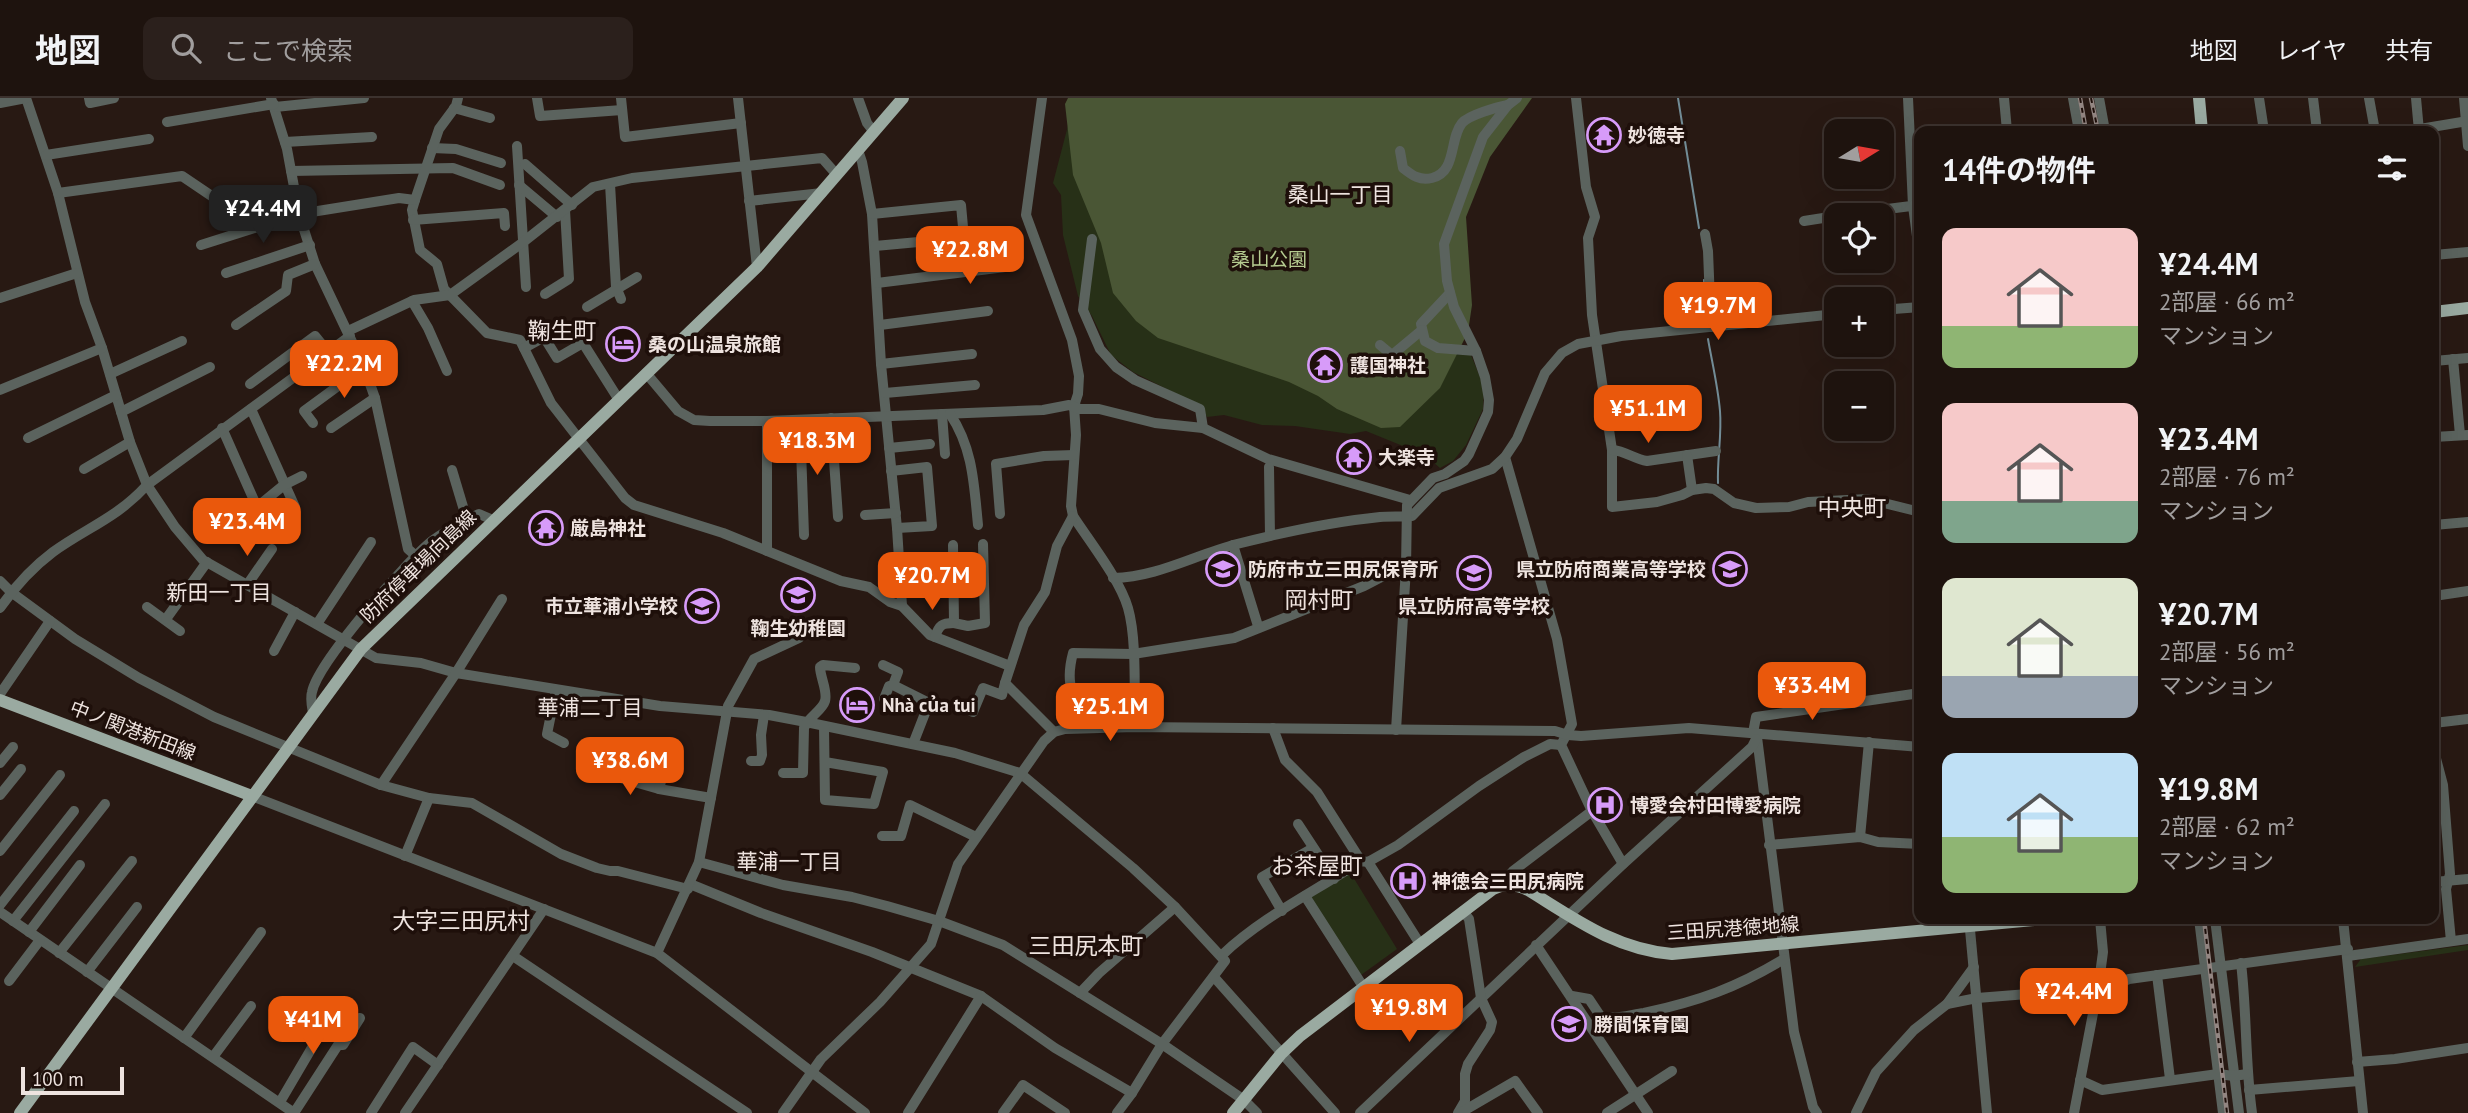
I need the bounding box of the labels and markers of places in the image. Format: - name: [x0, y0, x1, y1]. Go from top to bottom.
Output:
- temple icon: 妙徳寺: [1585, 116, 1623, 154]
- place label: 妙徳寺: [1628, 123, 1685, 147]
- pin: ¥24.4M: [206, 186, 320, 245]
- pin: ¥22.8M: [913, 226, 1027, 286]
- pin: ¥19.7M: [1661, 282, 1775, 342]
- hotel icon: 桑の山温泉旅館: [604, 325, 642, 363]
- place label: 桑の山温泉旅館: [648, 332, 781, 356]
- pin: ¥22.2M: [287, 341, 401, 400]
- temple icon: 護国神社: [1306, 346, 1344, 384]
- place label: 護国神社: [1350, 353, 1426, 377]
- pin: ¥51.1M: [1591, 386, 1705, 445]
- pin: ¥18.3M: [760, 418, 874, 477]
- temple icon: 大楽寺: [1335, 438, 1373, 476]
- place label: 大楽寺: [1378, 445, 1435, 469]
- pin: ¥23.4M: [190, 498, 304, 558]
- temple icon: 厳島神社: [527, 509, 565, 547]
- place label: 厳島神社: [570, 516, 646, 540]
- school or university icon: 防府市立三田尻保育所: [1204, 550, 1242, 588]
- school or university icon: 県立防府商業高等学校: [1711, 550, 1749, 588]
- pin: ¥20.7M: [875, 552, 989, 612]
- school or university icon: 県立防府高等学校: [1455, 554, 1493, 592]
- place label: 防府市立三田尻保育所: [1248, 557, 1438, 581]
- place label: 県立防府商業高等学校: [1516, 557, 1706, 581]
- school or university icon: 鞠生幼稚園: [779, 576, 817, 614]
- school or university icon: 市立華浦小学校: [683, 587, 721, 625]
- place label: 市立華浦小学校: [545, 594, 678, 618]
- place label: 県立防府高等学校: [1398, 594, 1550, 618]
- place label: 鞠生幼稚園: [750, 616, 846, 640]
- pin: ¥33.4M: [1755, 662, 1869, 722]
- pin: ¥25.1M: [1053, 684, 1167, 743]
- hotel icon: Nhà của tui: [838, 686, 876, 724]
- place label: Nhà của tui: [882, 693, 976, 717]
- pin: ¥38.6M: [573, 738, 687, 797]
- hospital icon: 博愛会村田博愛病院: [1586, 786, 1624, 824]
- place label: 博愛会村田博愛病院: [1630, 793, 1801, 817]
- hospital icon: 神徳会三田尻病院: [1389, 862, 1427, 900]
- place label: 神徳会三田尻病院: [1432, 869, 1584, 893]
- pin: ¥24.4M: [2017, 968, 2131, 1028]
- pin: ¥19.8M: [1352, 984, 1466, 1044]
- pin: ¥41M: [272, 996, 354, 1056]
- school or university icon: 勝間保育園: [1550, 1005, 1588, 1043]
- place label: 勝間保育園: [1594, 1012, 1689, 1036]

